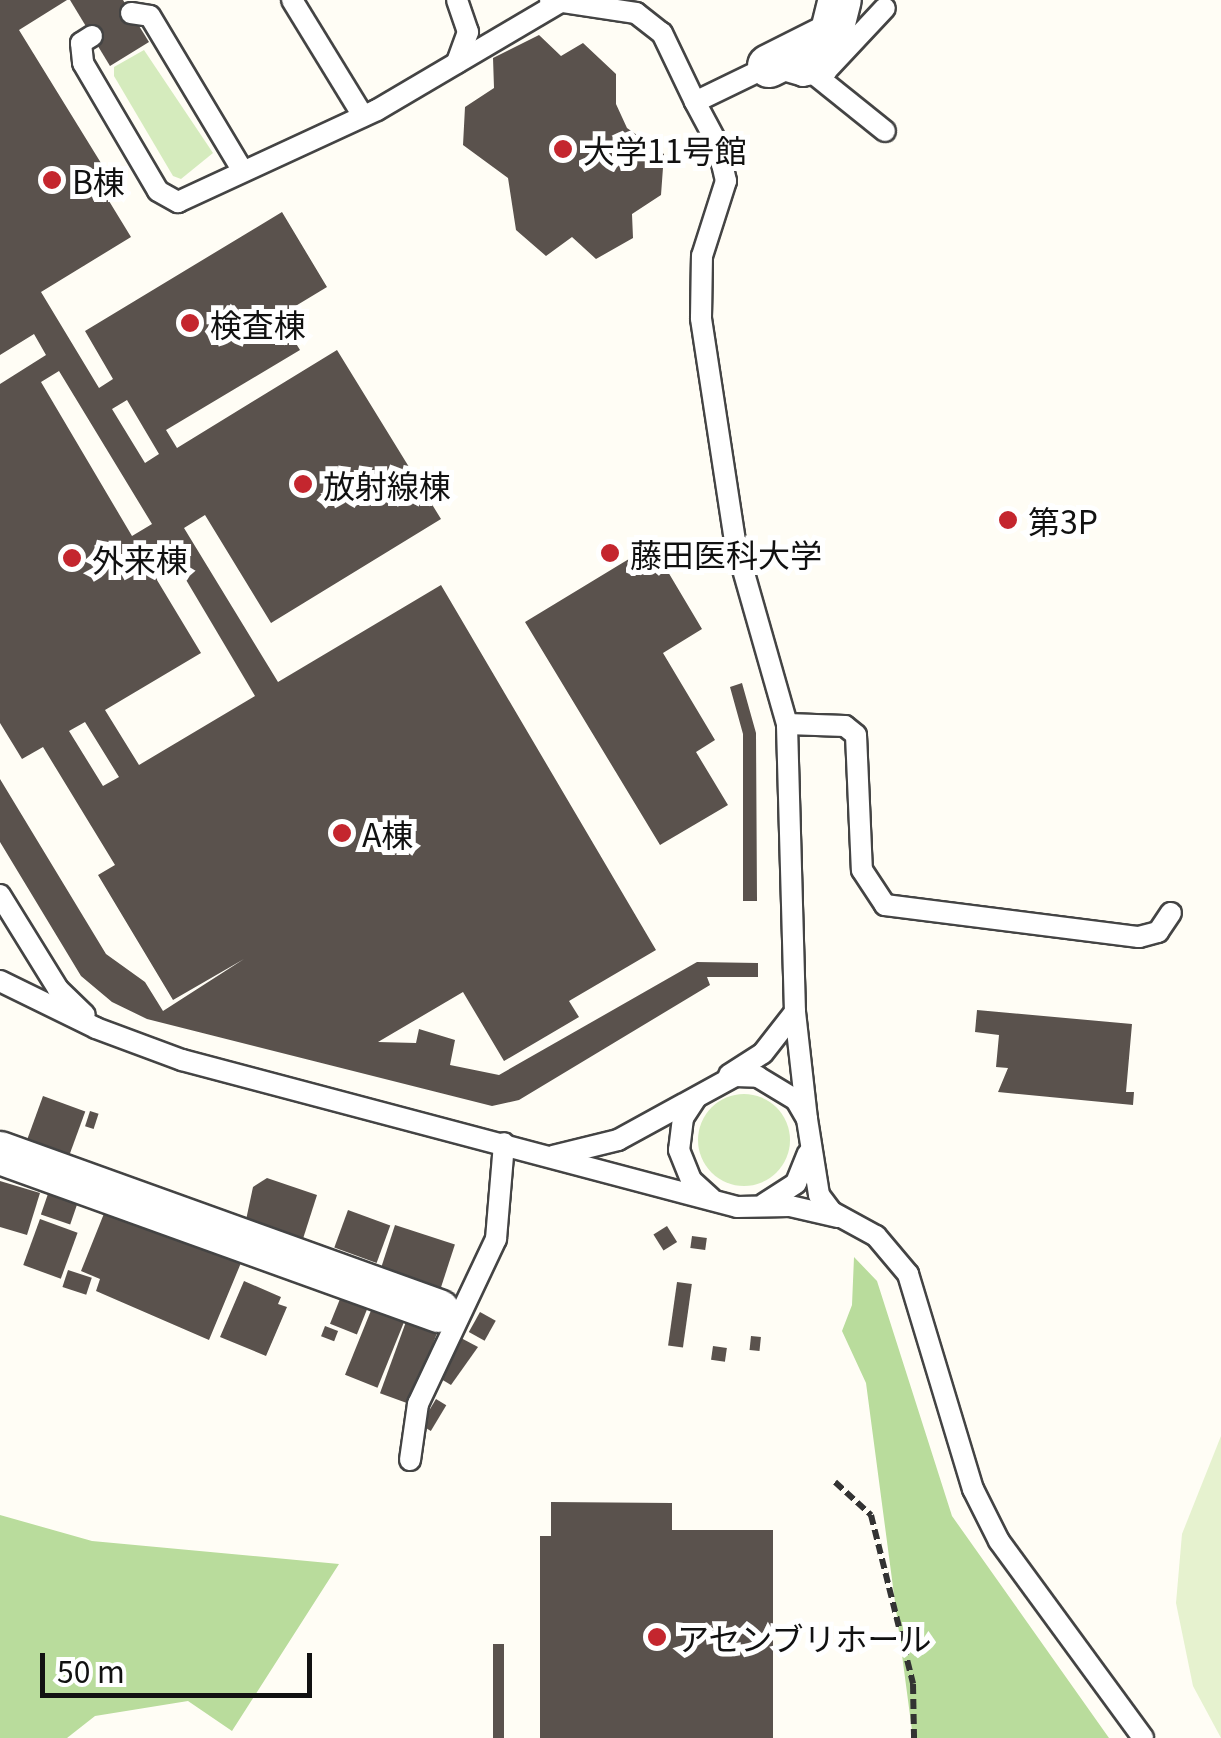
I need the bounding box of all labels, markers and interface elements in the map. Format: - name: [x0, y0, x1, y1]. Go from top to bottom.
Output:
- place label: 大学11号館: [583, 130, 747, 168]
- marker: 大学11号館: [552, 138, 574, 160]
- place label: B棟: [72, 161, 125, 199]
- marker: B棟: [41, 169, 63, 191]
- place label: 検査棟: [210, 304, 306, 342]
- marker: 検査棟: [179, 312, 201, 334]
- place label: 放射線棟: [323, 465, 451, 503]
- marker: 放射線棟: [292, 473, 314, 495]
- place label: 第3P: [1028, 501, 1098, 539]
- marker: 第3P: [997, 509, 1019, 531]
- place label: 藤田医科大学: [630, 534, 822, 572]
- place label: 外来棟: [92, 539, 188, 577]
- marker: 藤田医科大学: [599, 542, 621, 564]
- marker: 外来棟: [61, 547, 83, 569]
- place label: A棟: [362, 814, 413, 852]
- marker: A棟: [331, 822, 353, 844]
- place label: アセンブリホール: [677, 1618, 933, 1656]
- marker: アセンブリホール: [646, 1626, 668, 1648]
- scale bar: [45, 1633, 318, 1695]
- text: 50 m: [57, 1648, 125, 1692]

